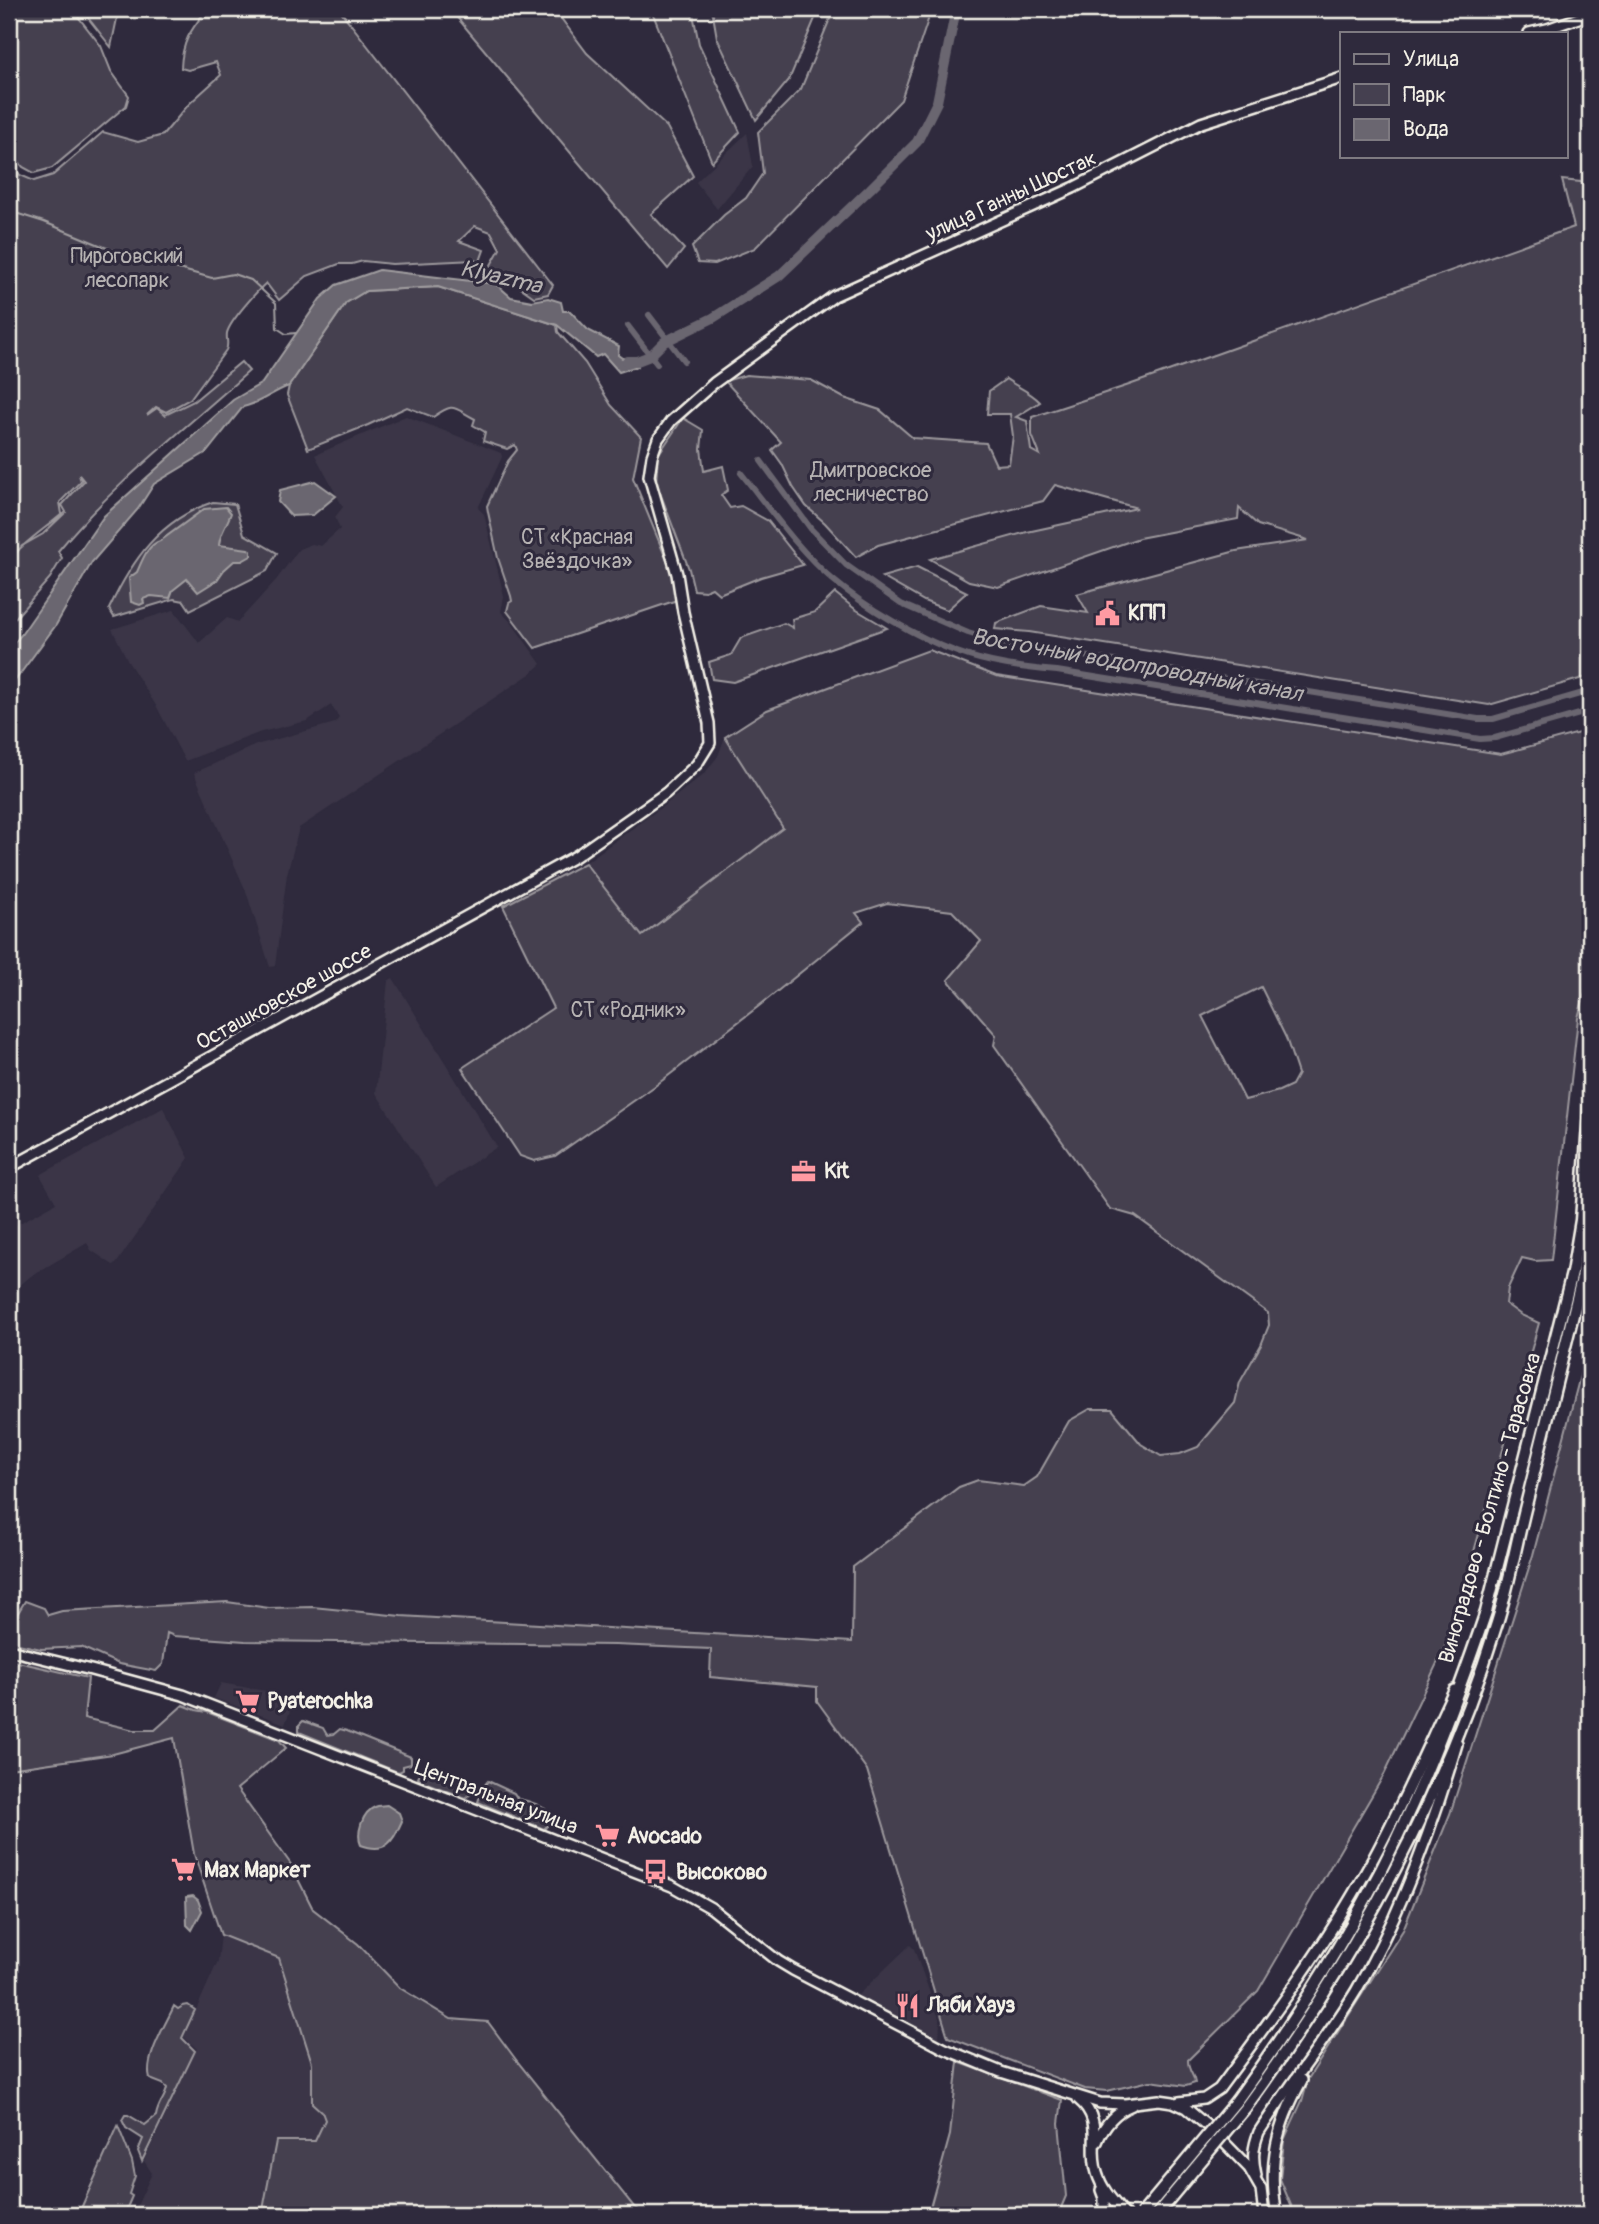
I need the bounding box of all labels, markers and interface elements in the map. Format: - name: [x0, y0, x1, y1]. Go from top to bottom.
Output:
- legend: [1340, 32, 1568, 158]
- text: Улица: [1403, 46, 1459, 73]
- text: Парк: [1403, 82, 1446, 109]
- text: Вода: [1403, 116, 1449, 143]
- street label: улица Ганны Шостак: [920, 144, 1101, 248]
- park label: Пироговский лесопарк: [71, 243, 183, 294]
- water label: Klyazma: [457, 254, 546, 301]
- park label: Дмитровское лесничество: [810, 457, 932, 508]
- park label: СТ «Красная Звёздочка»: [521, 524, 633, 575]
- public building icon: КПП: [1094, 599, 1122, 627]
- place label: КПП: [1128, 600, 1166, 627]
- water label: Восточный водопроводный канал: [969, 622, 1307, 709]
- street label: Осташковское шоссе: [191, 937, 377, 1056]
- park label: СТ «Родник»: [570, 997, 686, 1024]
- office icon: Kit: [790, 1157, 818, 1185]
- place label: Kit: [824, 1158, 849, 1185]
- street label: Виноградово - Болтино - Тарасовка: [1433, 1350, 1547, 1666]
- supermarket icon: Pyaterochka: [233, 1687, 261, 1715]
- place label: Pyaterochka: [267, 1688, 373, 1715]
- street label: Центральная улица: [410, 1753, 582, 1841]
- supermarket icon: Avocado: [593, 1822, 621, 1850]
- place label: Avocado: [627, 1823, 702, 1850]
- supermarket icon: Мах Маркет: [170, 1856, 198, 1884]
- place label: Мах Маркет: [204, 1857, 311, 1884]
- bus stop icon: Высоково: [642, 1858, 670, 1886]
- place label: Высоково: [676, 1859, 768, 1886]
- restaurant icon: Ляби Хауз: [893, 1991, 921, 2019]
- place label: Ляби Хауз: [926, 1992, 1016, 2019]

